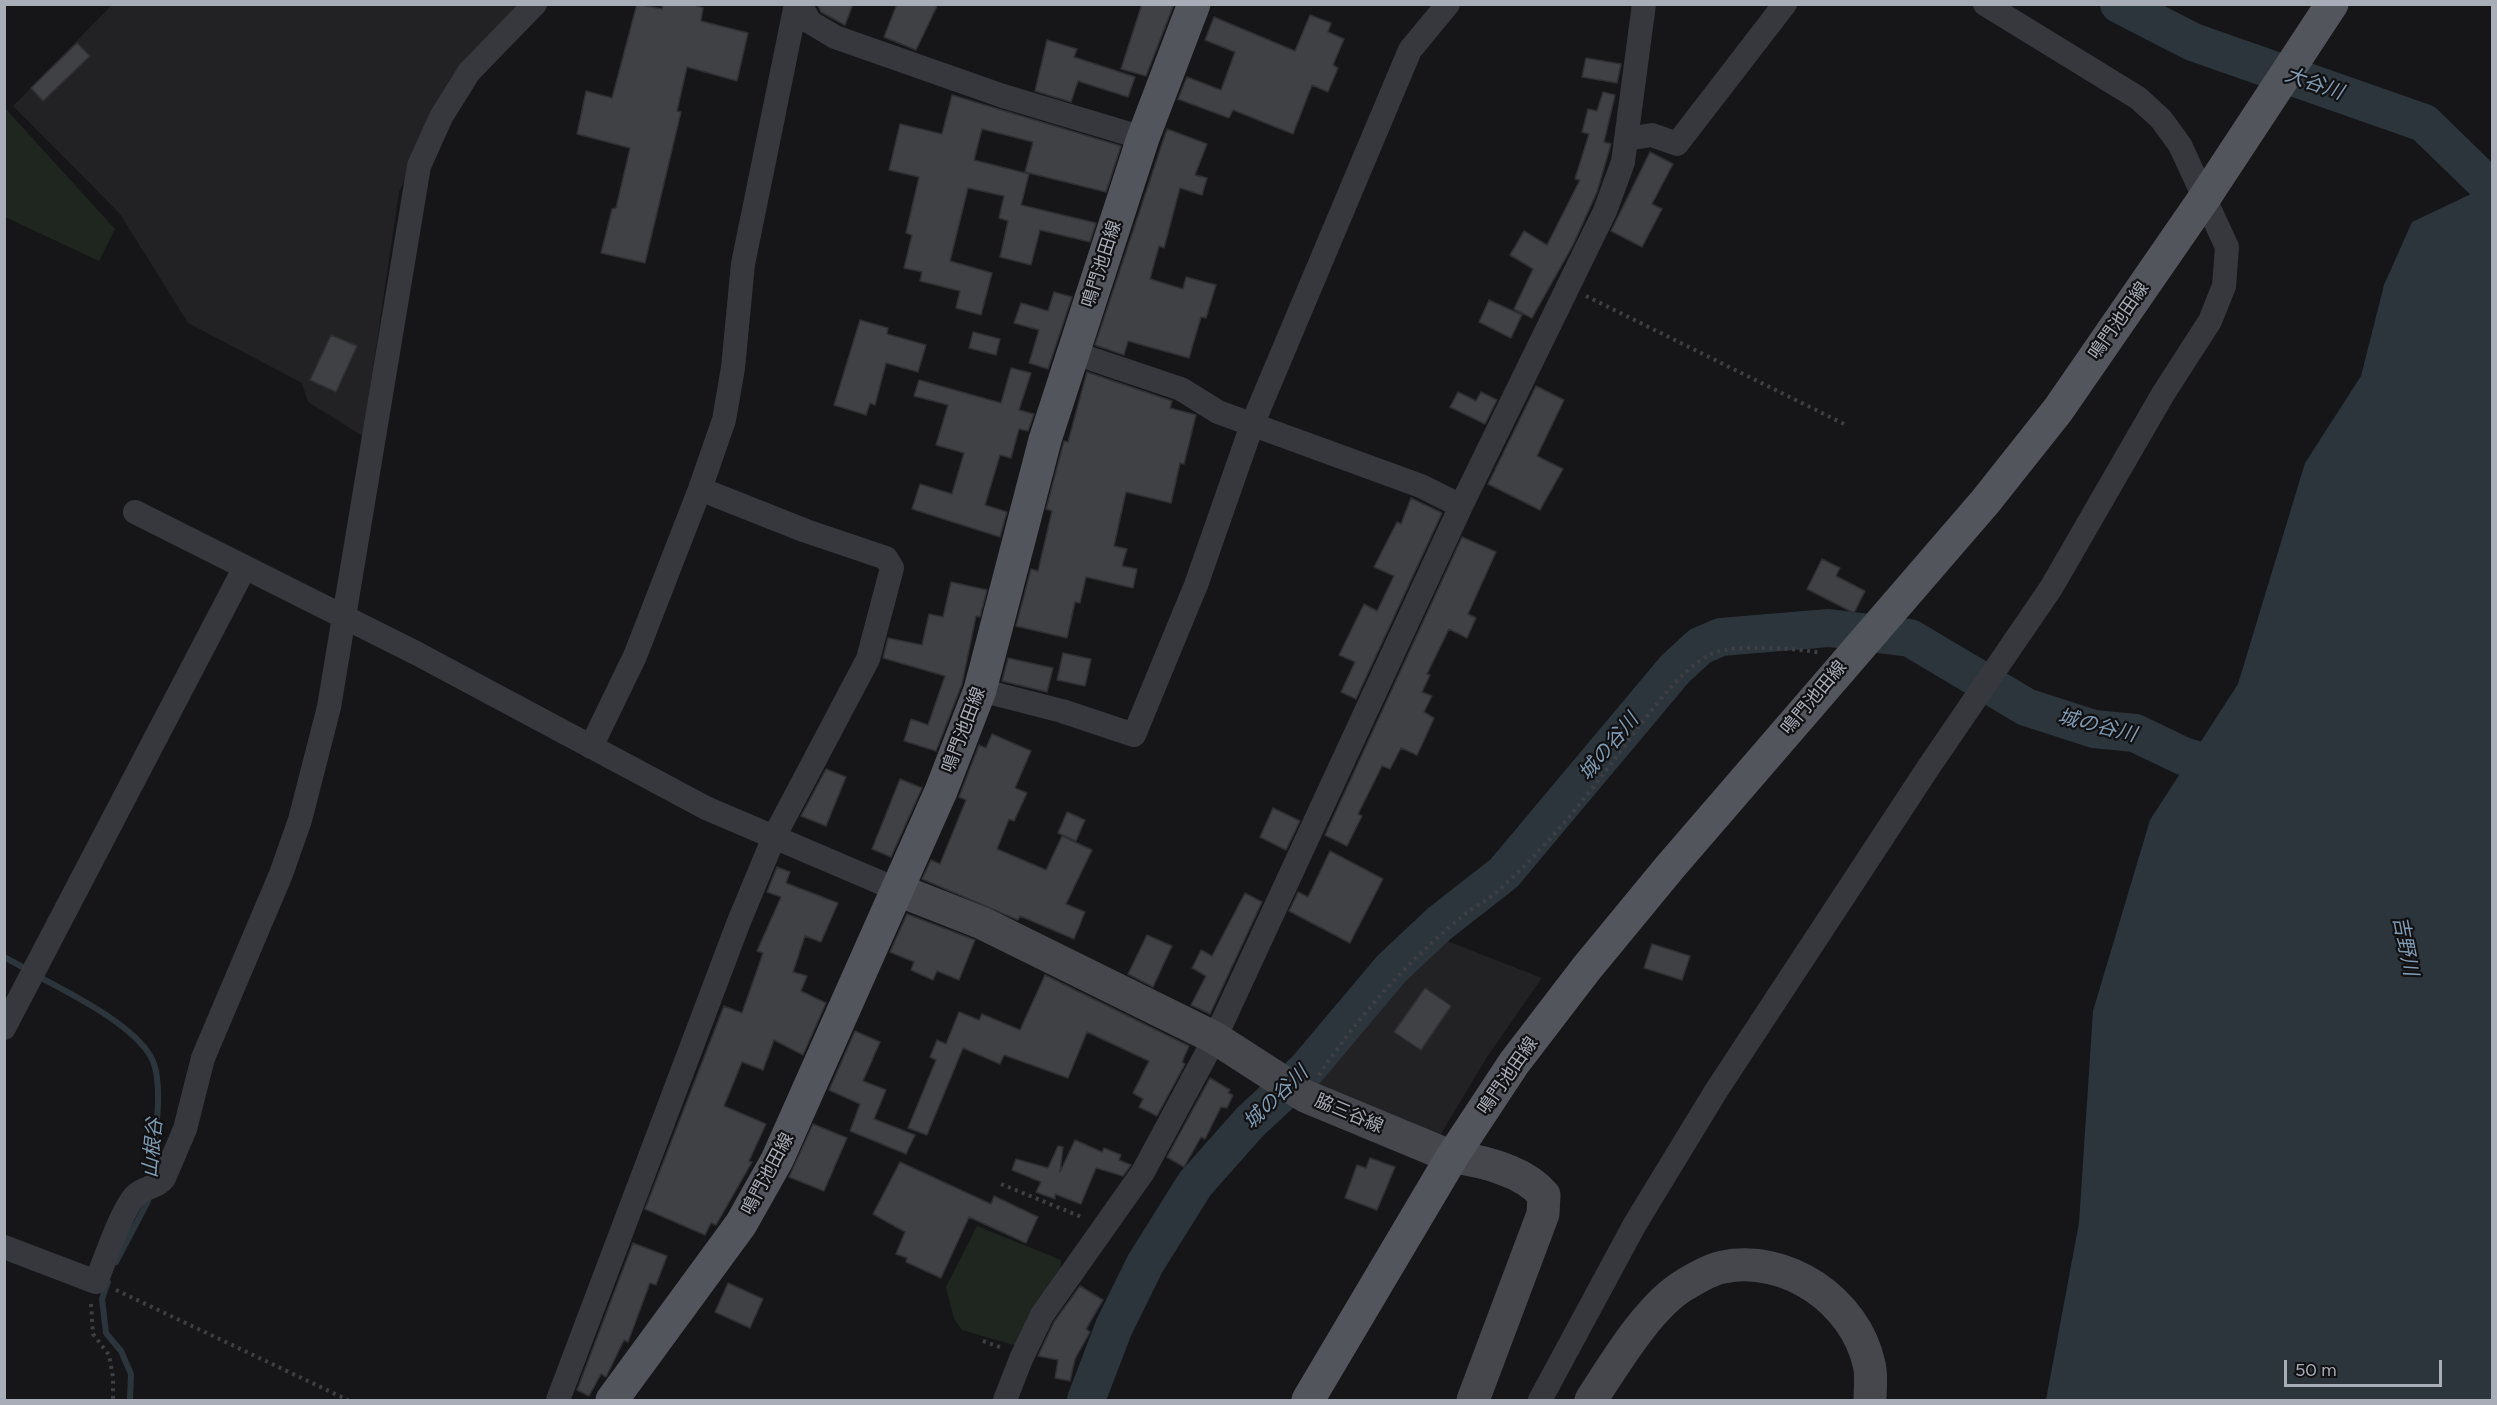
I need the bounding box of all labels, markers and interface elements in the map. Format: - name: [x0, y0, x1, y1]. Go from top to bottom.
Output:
- water label: 大谷川: [2282, 63, 2346, 105]
- street label: 鳴門池田線: [1078, 218, 1126, 310]
- street label: 鳴門池田線: [2084, 278, 2154, 364]
- street label: 鳴門池田線: [1777, 657, 1851, 739]
- street label: 鳴門池田線: [938, 684, 990, 776]
- water label: 城の谷川: [2055, 705, 2139, 747]
- water label: 城の谷川: [1574, 709, 1644, 785]
- water label: 吉野川: [2387, 914, 2423, 978]
- street label: 鳴門池田線: [1473, 1033, 1543, 1119]
- water label: 城の谷川: [1239, 1062, 1313, 1134]
- street label: 脇三谷線: [1312, 1090, 1386, 1138]
- water label: 山根谷: [138, 1117, 168, 1179]
- street label: 鳴門池田線: [737, 1129, 799, 1219]
- scale bar: [2287, 1348, 2444, 1386]
- text: 50 m: [2295, 1359, 2337, 1381]

